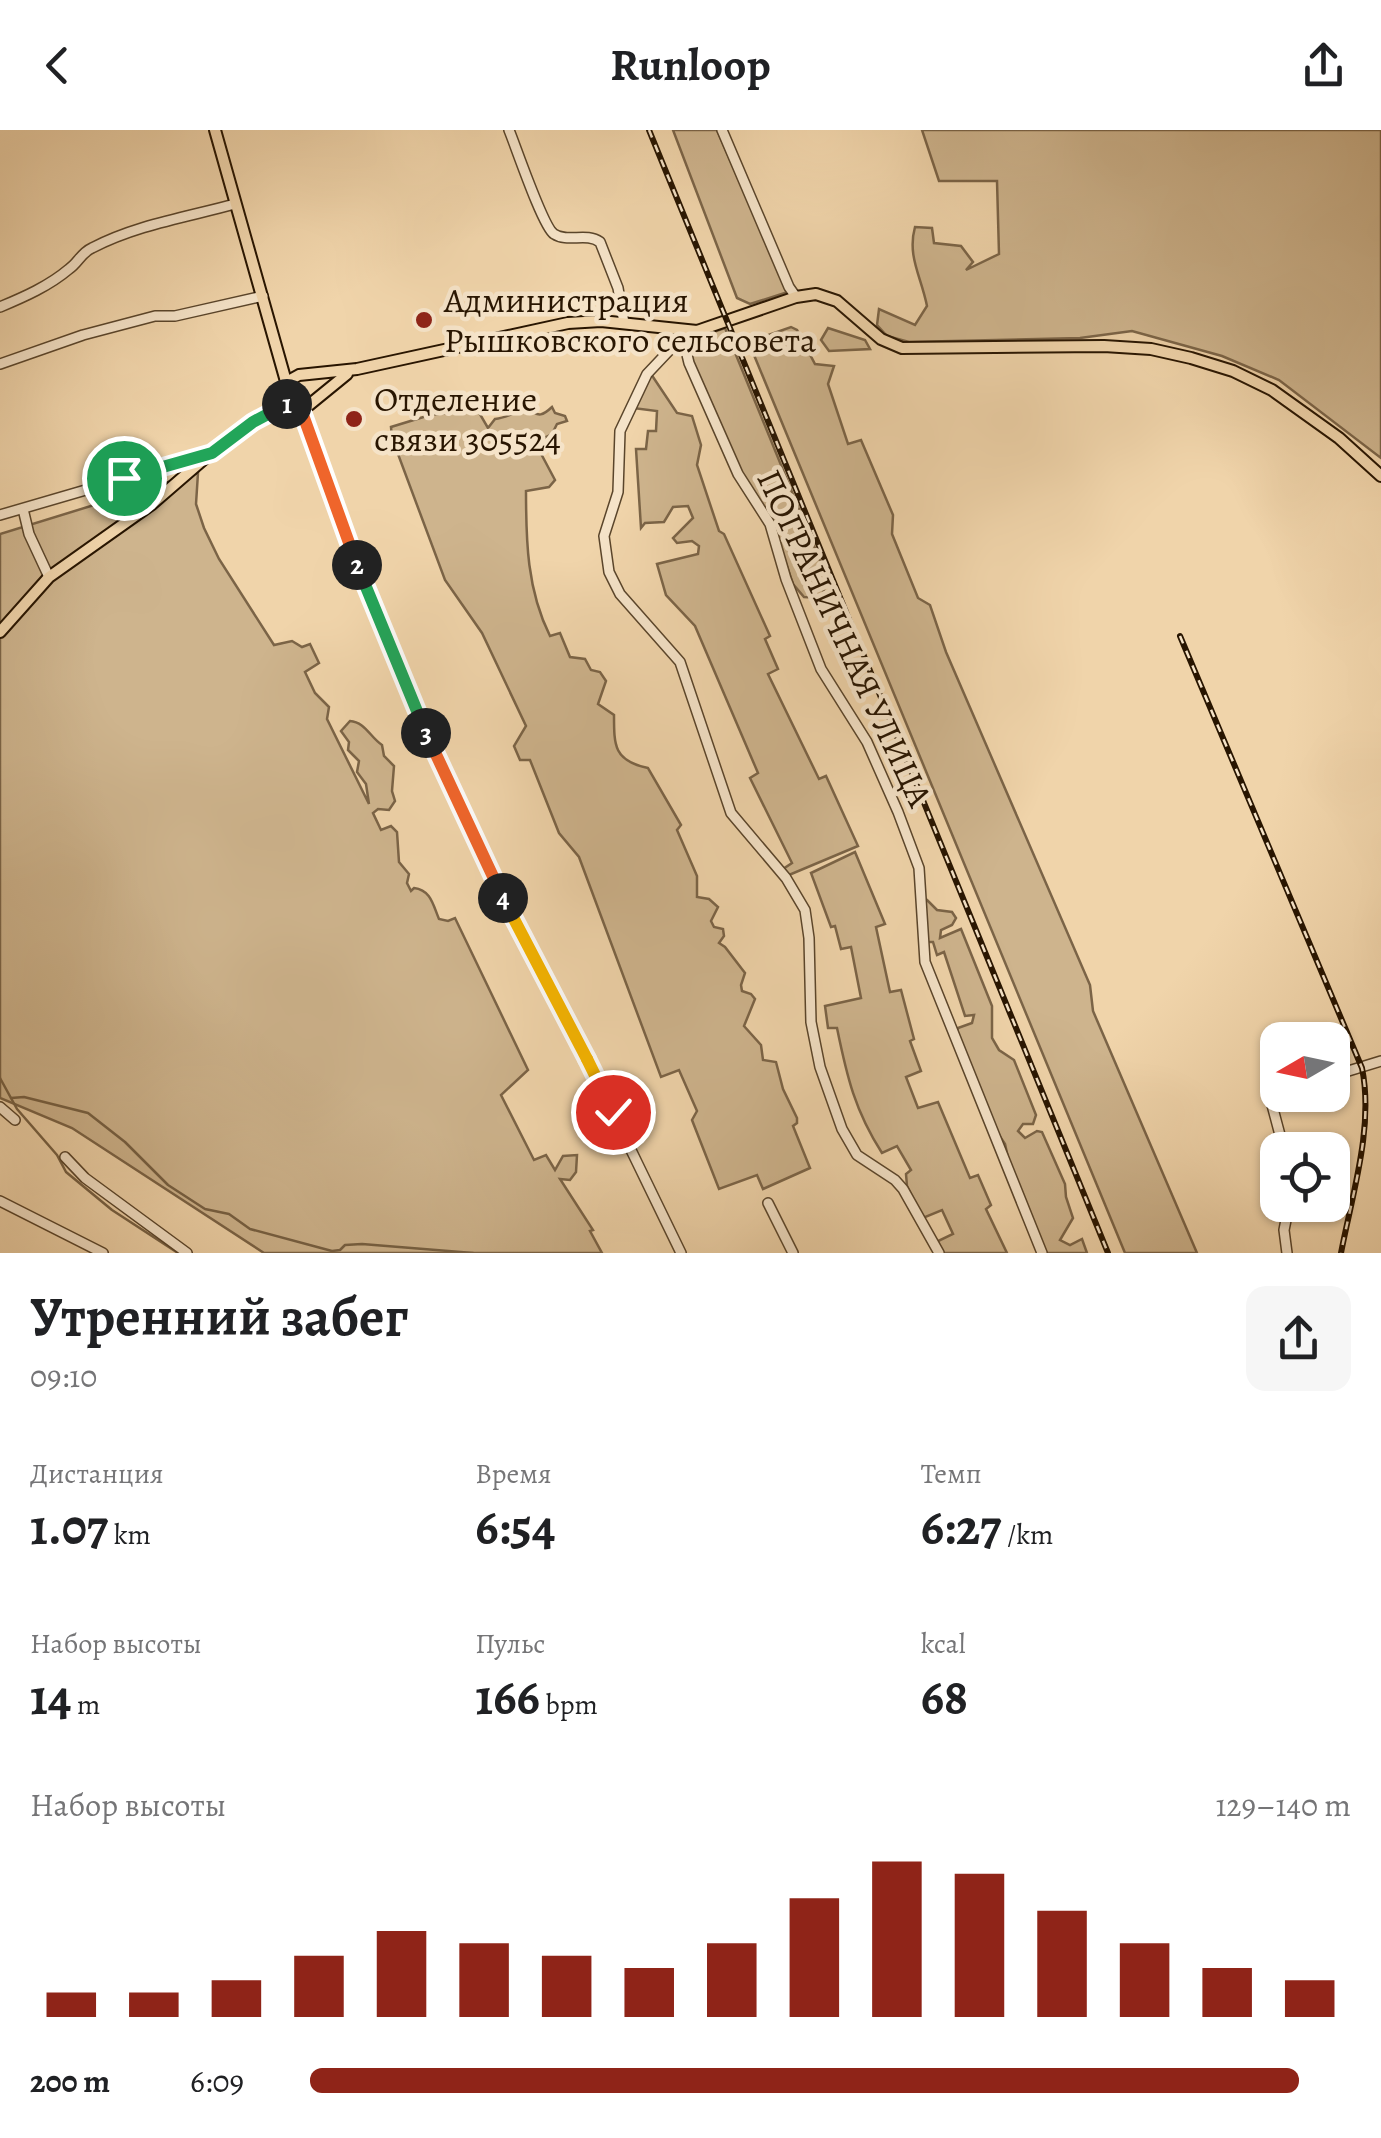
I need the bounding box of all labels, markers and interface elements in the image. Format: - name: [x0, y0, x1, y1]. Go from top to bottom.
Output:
- text: Runloop: [610, 34, 771, 96]
- icon: back: [30, 38, 85, 93]
- icon: share: [1296, 38, 1351, 93]
- place label: Администрация Рышковского сельсовета: [443, 276, 816, 364]
- marker: Администрация Рышковского сельсовета: [413, 309, 435, 331]
- place label: Отделение связи 305524: [374, 375, 561, 463]
- pin: 1: [262, 379, 312, 429]
- text: 1: [282, 385, 292, 423]
- marker: Отделение связи 305524: [343, 408, 365, 430]
- pin: [82, 436, 167, 521]
- icon: arrive: [97, 451, 152, 506]
- street label: ПОГРАНИЧНАЯ УЛИЦА: [746, 462, 945, 815]
- pin: 2: [332, 540, 382, 590]
- text: 2: [350, 546, 364, 584]
- pin: 3: [401, 708, 451, 758]
- text: 3: [420, 714, 432, 752]
- pin: 4: [478, 873, 528, 923]
- text: 4: [496, 879, 510, 917]
- north arrow: [1260, 1022, 1350, 1112]
- map controls: [1260, 1022, 1350, 1222]
- pin: [571, 1070, 656, 1155]
- icon: check: [586, 1085, 641, 1140]
- button: locate: [1260, 1132, 1350, 1222]
- text: Утренний забег: [30, 1279, 408, 1354]
- button: share: [1246, 1286, 1351, 1391]
- text: 09:10: [30, 1354, 97, 1398]
- text: Дистанция: [30, 1455, 164, 1493]
- text: Время: [475, 1455, 552, 1493]
- text: Темп: [921, 1455, 982, 1493]
- text: 1.07: [30, 1493, 108, 1561]
- text: 6:54: [475, 1493, 555, 1561]
- text: 6:27: [921, 1493, 1001, 1561]
- text: km: [108, 1516, 151, 1554]
- text: /km: [1001, 1516, 1053, 1554]
- text: Набор высоты: [30, 1625, 202, 1663]
- text: Пульс: [475, 1625, 545, 1663]
- text: kcal: [921, 1625, 966, 1663]
- text: 14: [30, 1663, 71, 1731]
- text: 166: [475, 1663, 540, 1731]
- text: 68: [921, 1663, 968, 1731]
- text: m: [71, 1686, 100, 1724]
- text: bpm: [540, 1686, 598, 1724]
- text: Набор высоты: [30, 1783, 226, 1827]
- text: 129–140 m: [1215, 1783, 1351, 1827]
- text: 200 m: [30, 2059, 110, 2103]
- text: 6:09: [190, 2059, 244, 2103]

